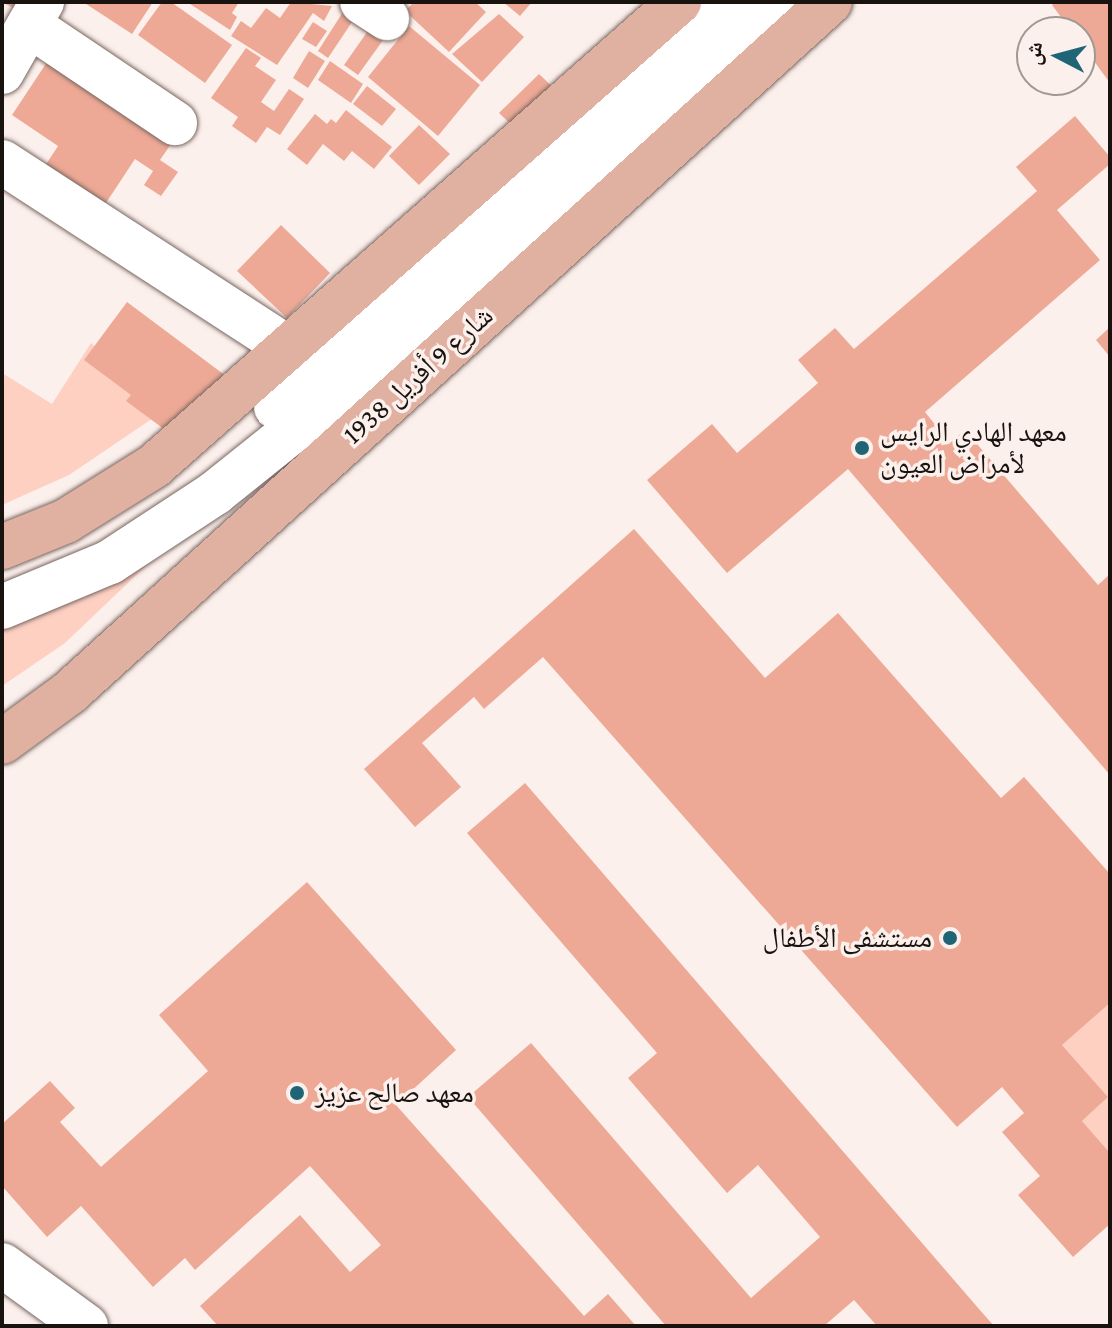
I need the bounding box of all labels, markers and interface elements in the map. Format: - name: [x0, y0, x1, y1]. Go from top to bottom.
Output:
- north arrow: [1016, 16, 1096, 96]
- text: ش: [1020, 41, 1047, 67]
- street label: شارع 9 أفريل 1938: [336, 299, 500, 451]
- place label: معهد الهادي الرايس لأمراض العيون: [880, 415, 1067, 481]
- marker: معهد الهادي الرايس لأمراض العيون: [851, 437, 873, 459]
- place label: مستشفى الأطفال: [762, 921, 932, 955]
- marker: مستشفى الأطفال: [939, 927, 961, 949]
- place label: معهد صالح عزيز: [315, 1076, 474, 1110]
- marker: معهد صالح عزيز: [286, 1082, 308, 1104]

